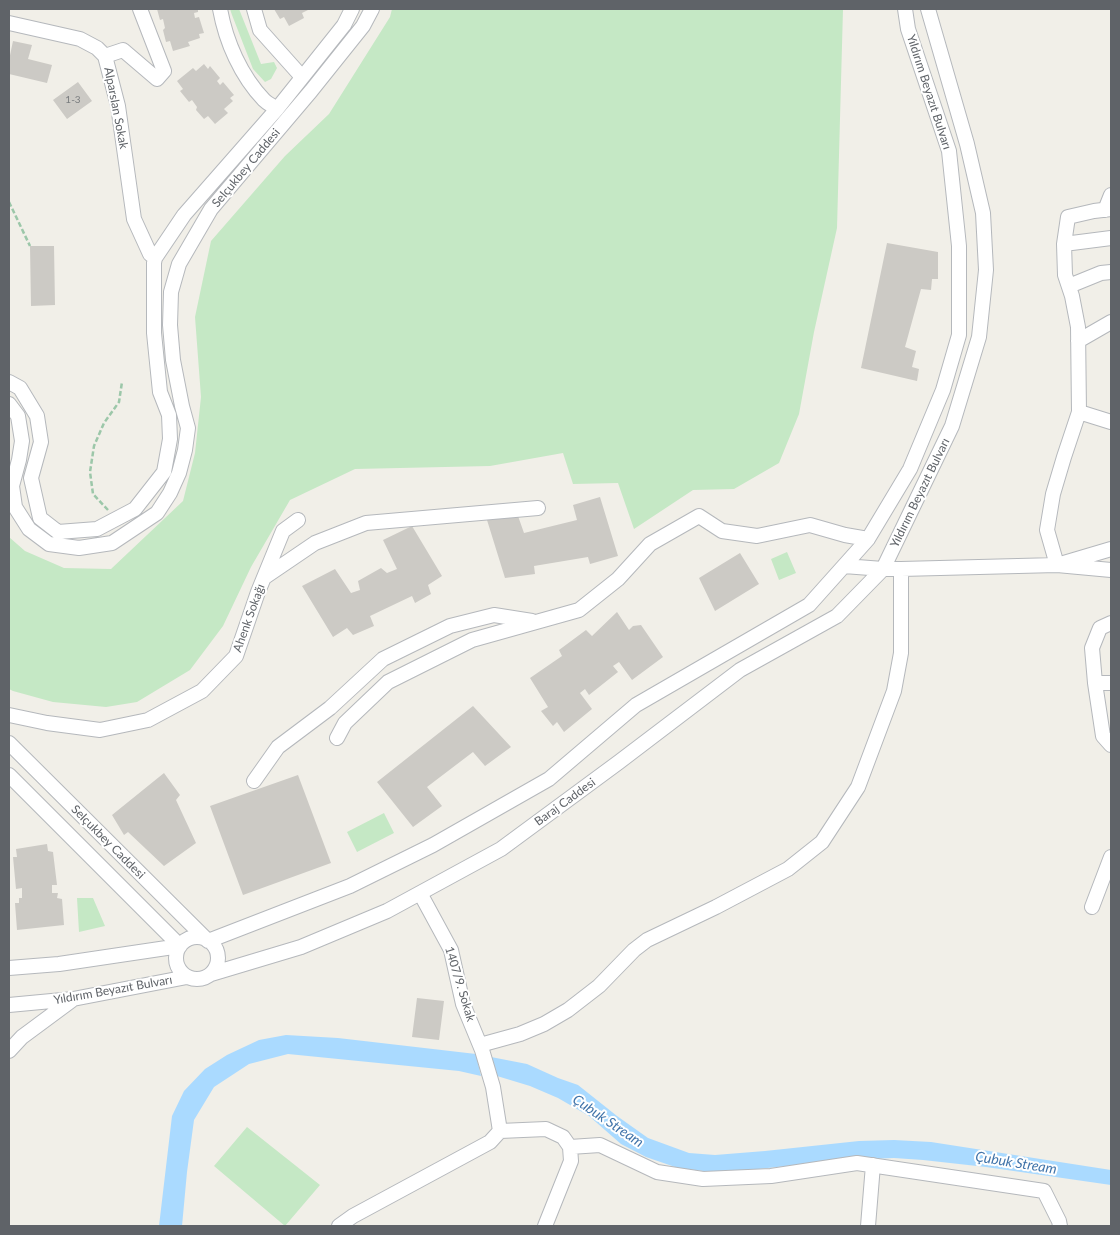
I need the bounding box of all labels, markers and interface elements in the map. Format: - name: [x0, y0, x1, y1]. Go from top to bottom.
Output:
- street label: Yıldırım Beyazıt Bulvarı: [904, 33, 954, 151]
- street label: Alparslan Sokak: [101, 66, 131, 150]
- house number: 1-3: [65, 94, 81, 106]
- street label: Selçukbey Caddesi: [209, 126, 283, 210]
- street label: Yıldırım Beyazıt Bulvarı: [887, 436, 953, 550]
- street label: Ahenk Sokağı: [230, 582, 268, 654]
- street label: Baraj Caddesi: [532, 775, 598, 829]
- street label: Selçukbey Caddesi: [68, 802, 148, 882]
- street label: 1407/9. Sokak: [442, 945, 478, 1023]
- street label: Yıldırım Beyazıt Bulvarı: [53, 972, 173, 1008]
- water label: Çubuk Stream: [569, 1091, 647, 1151]
- water label: Çubuk Stream: [974, 1148, 1058, 1178]

